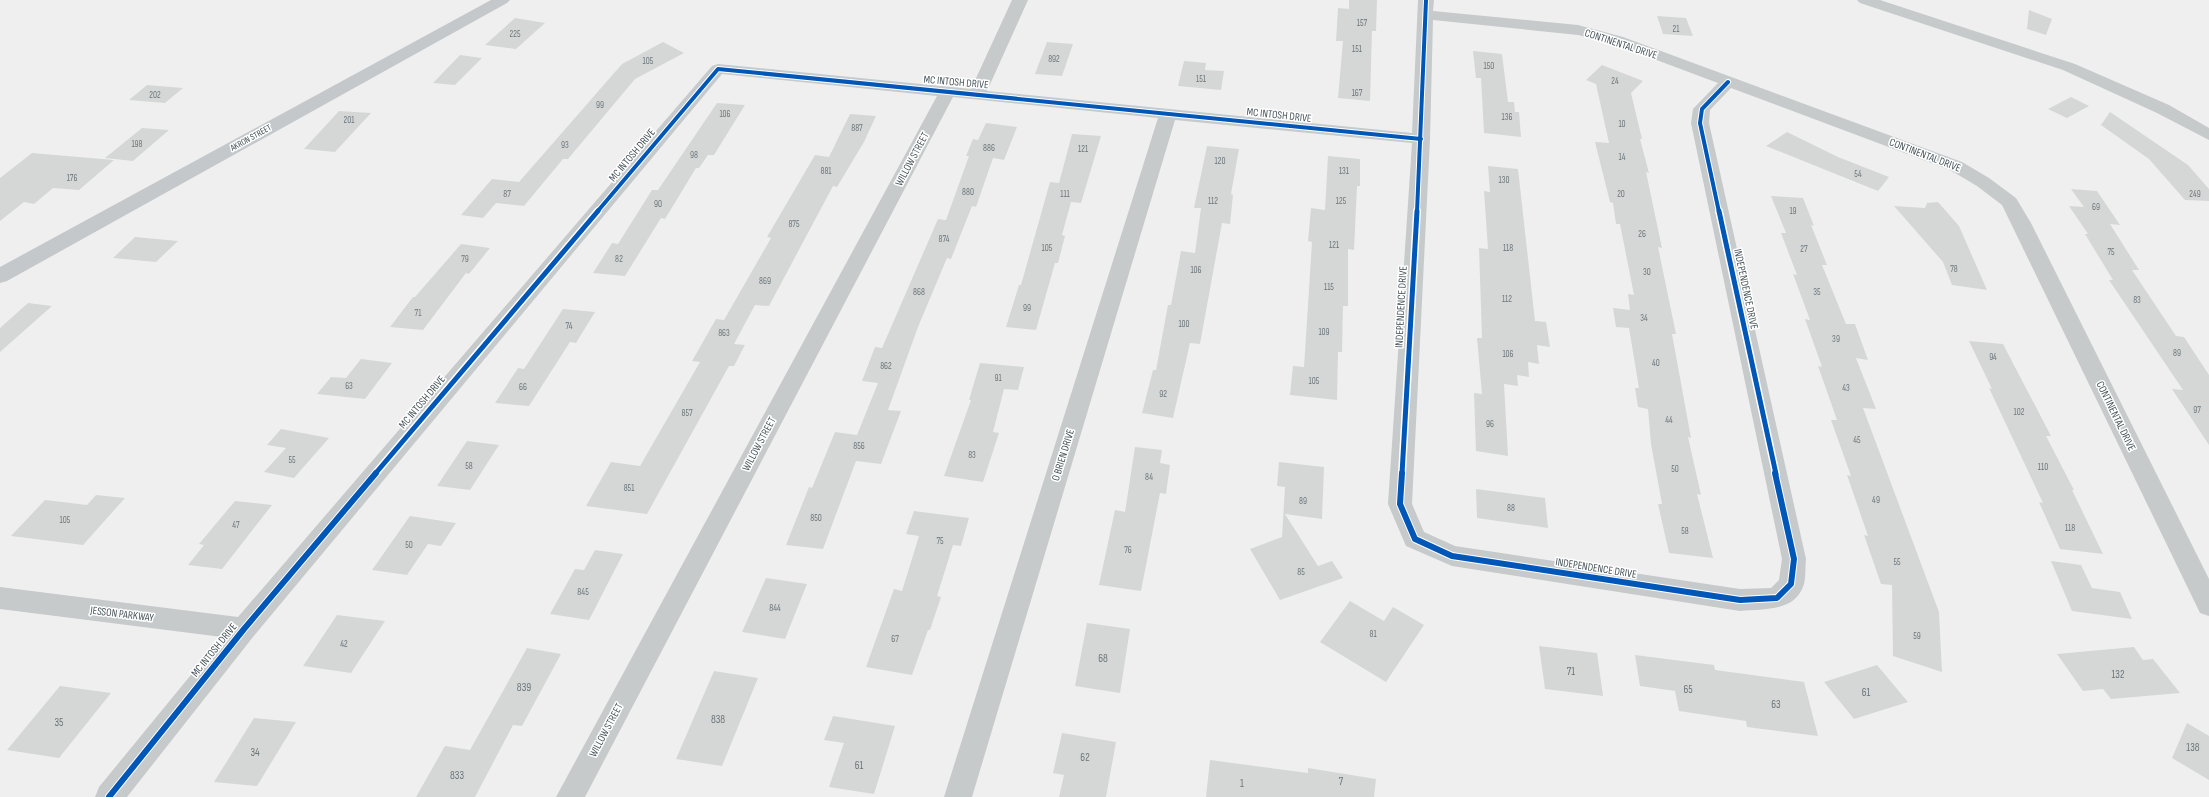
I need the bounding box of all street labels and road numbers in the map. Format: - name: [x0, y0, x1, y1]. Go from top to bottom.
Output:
- street label: CONTINENTAL DRIVE: [1583, 26, 1659, 62]
- street label: MC INTOSH DRIVE: [923, 73, 989, 91]
- street label: MC INTOSH DRIVE: [1246, 105, 1312, 125]
- street label: AKRON STREET: [228, 122, 274, 154]
- street label: MC INTOSH DRIVE: [606, 126, 658, 184]
- street label: WILLOW STREET: [892, 129, 932, 188]
- street label: CONTINENTAL DRIVE: [1887, 135, 1963, 175]
- street label: INDEPENDENCE DRIVE: [1731, 248, 1761, 330]
- street label: INDEPENDENCE DRIVE: [1392, 266, 1410, 348]
- street label: MC INTOSH DRIVE: [396, 373, 448, 431]
- street label: CONTINENTAL DRIVE: [2094, 379, 2138, 453]
- street label: WILLOW STREET: [739, 414, 779, 473]
- street label: O BRIEN DRIVE: [1049, 428, 1077, 482]
- street label: INDEPENDENCE DRIVE: [1555, 555, 1637, 581]
- street label: JESSON PARKWAY: [89, 604, 155, 624]
- street label: MC INTOSH DRIVE: [188, 621, 240, 679]
- street label: WILLOW STREET: [586, 700, 626, 759]

